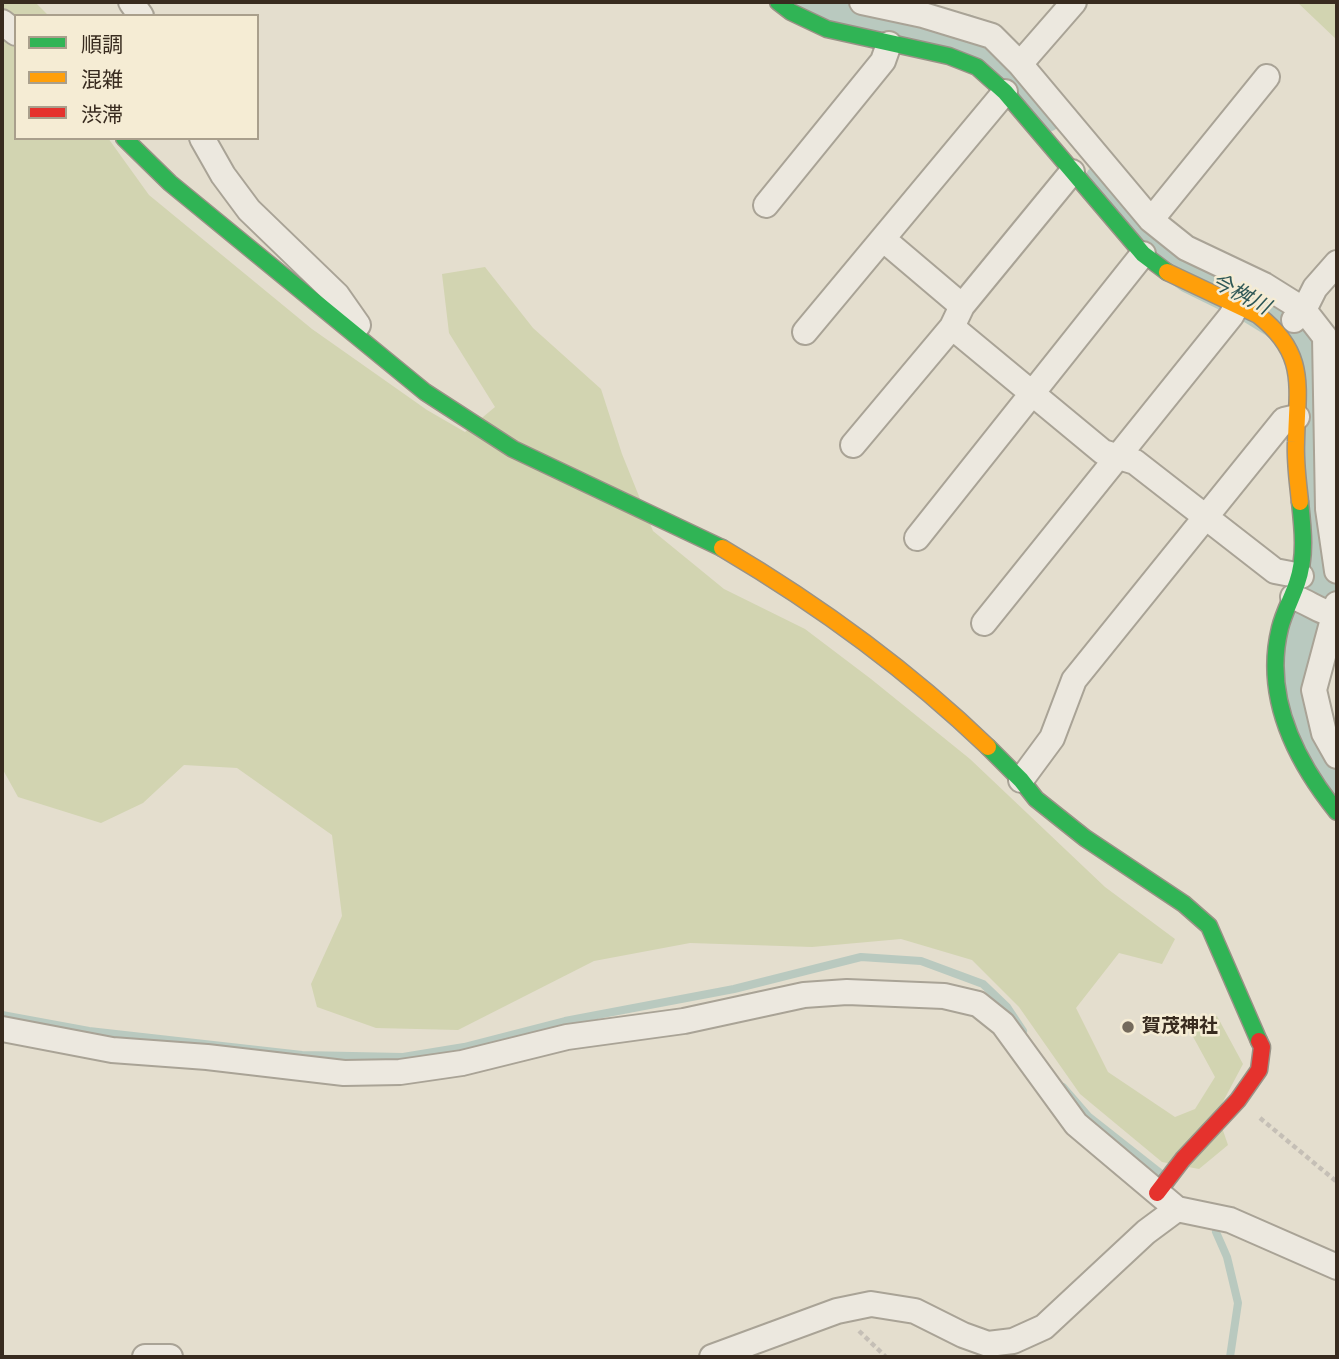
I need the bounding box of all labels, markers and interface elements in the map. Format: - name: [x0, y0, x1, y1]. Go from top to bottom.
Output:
- legend: [14, 14, 259, 140]
- text: 順調: [81, 33, 123, 57]
- text: 混雑: [81, 68, 123, 92]
- text: 渋滞: [81, 103, 123, 127]
- water label: 今桝川: [1206, 269, 1274, 321]
- place label: 賀茂神社: [1142, 1016, 1218, 1038]
- marker: 賀茂神社: [1120, 1019, 1136, 1035]

